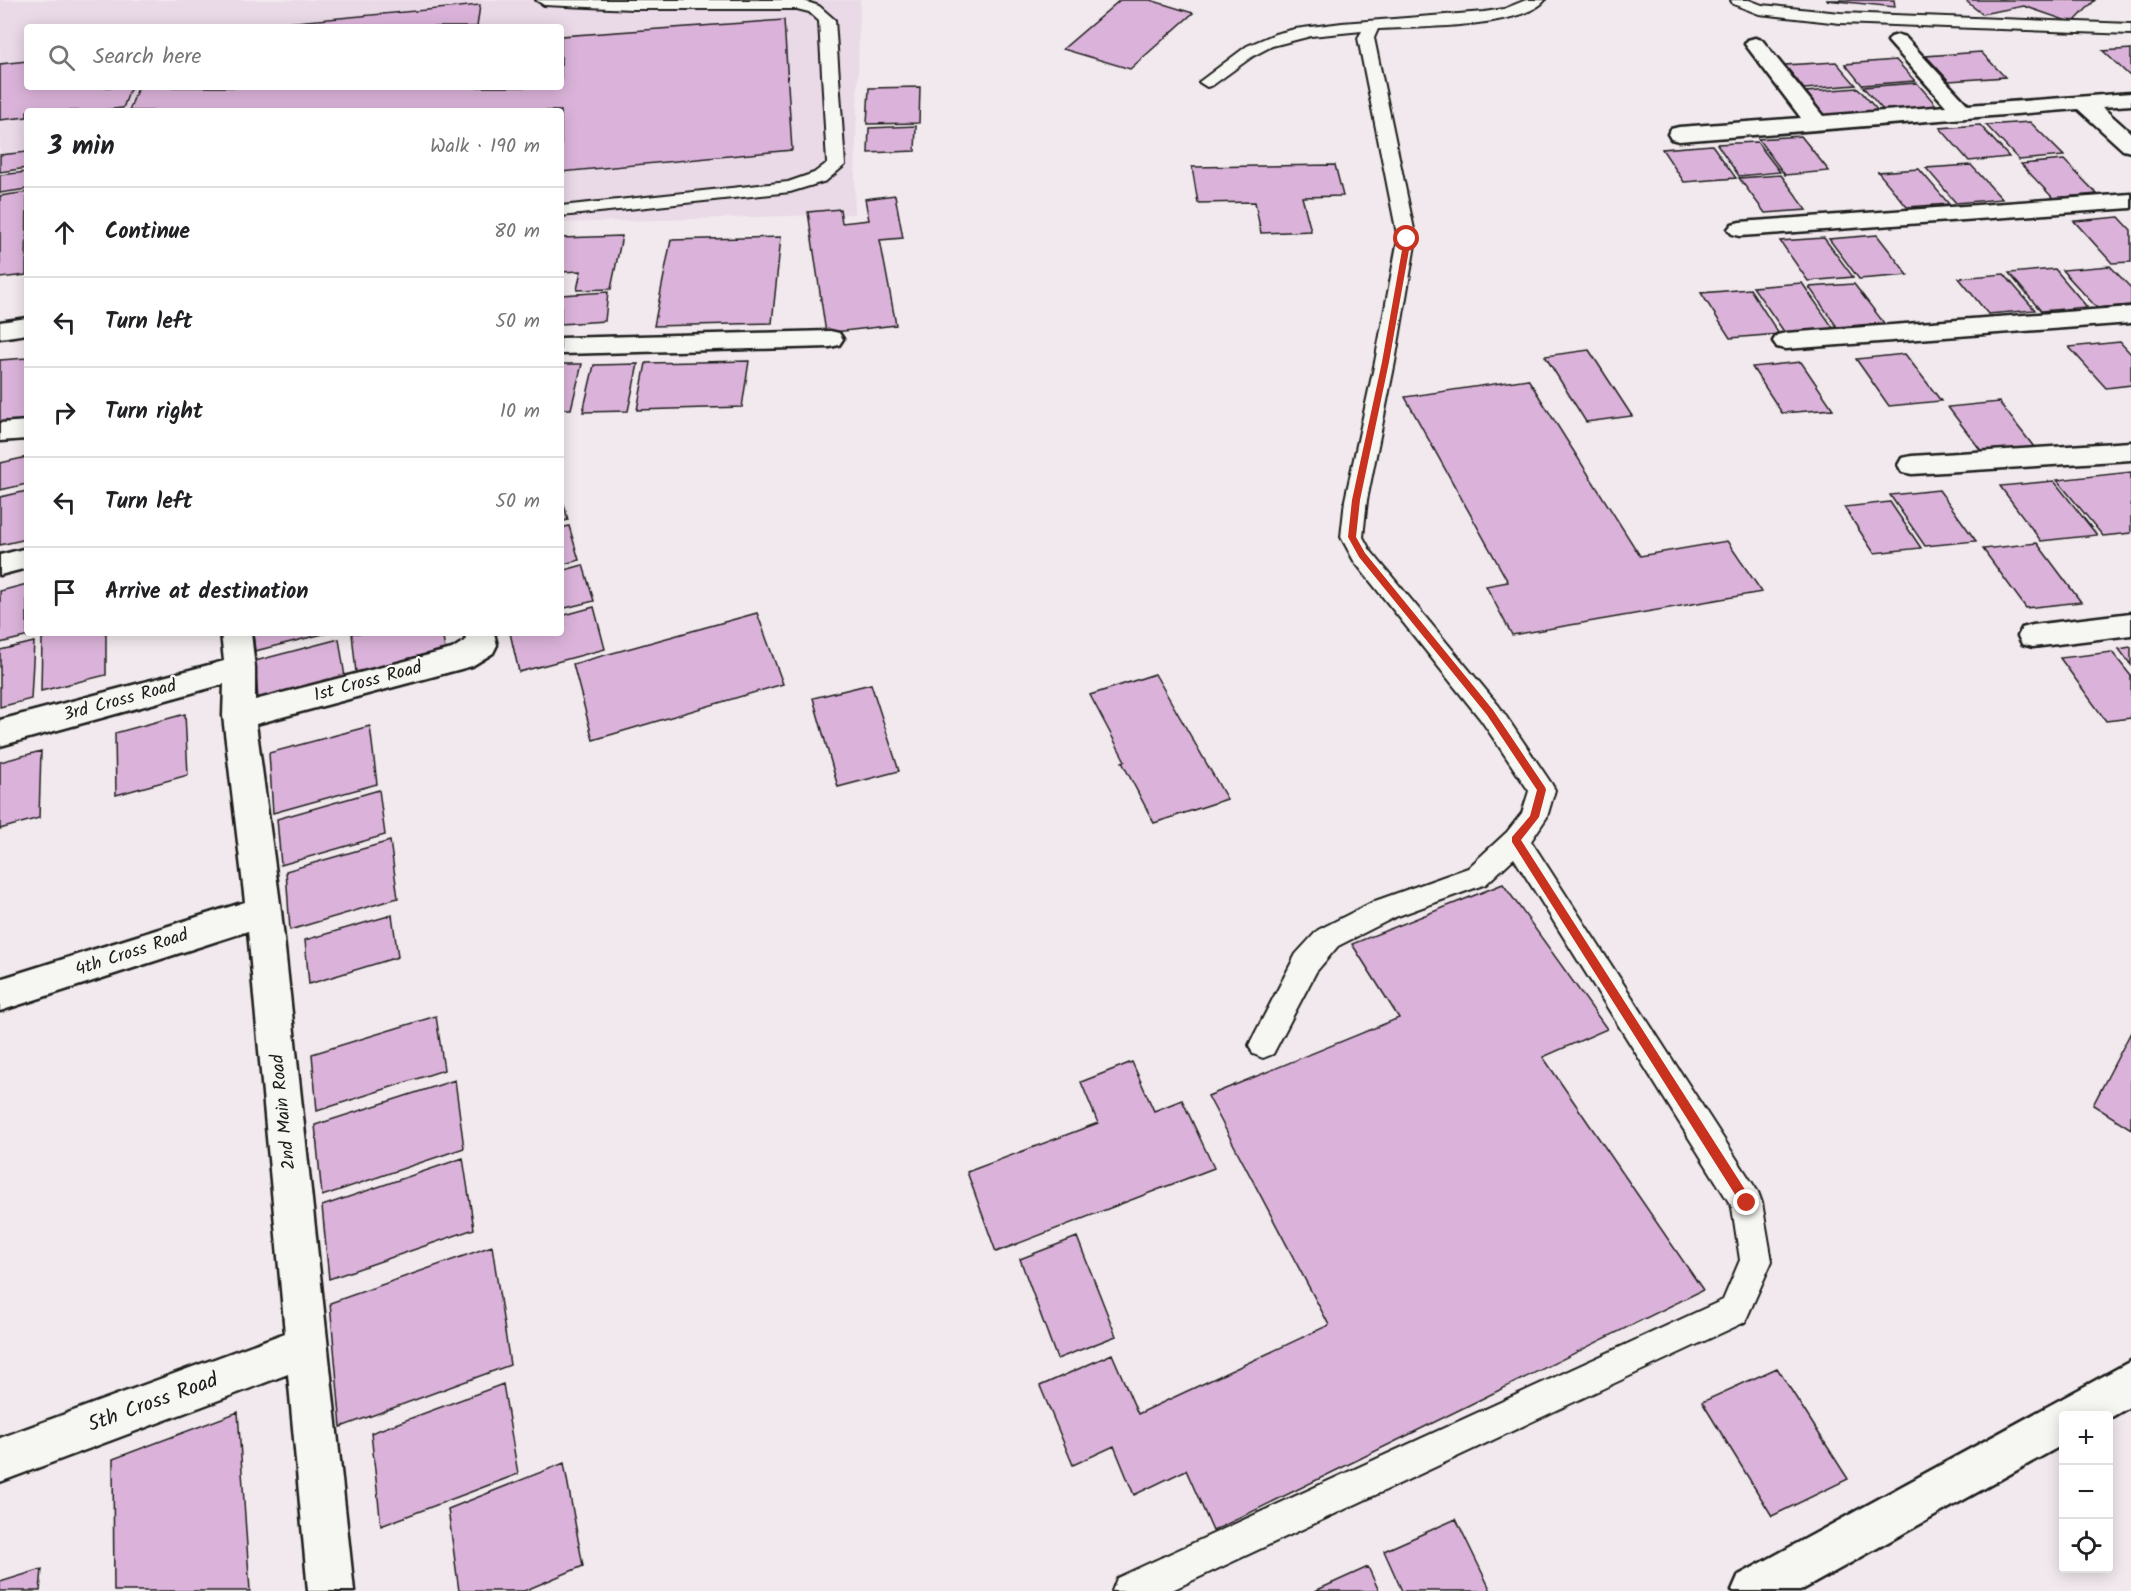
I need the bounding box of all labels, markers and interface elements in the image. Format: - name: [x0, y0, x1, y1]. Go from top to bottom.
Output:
- search box: [24, 24, 564, 90]
- text: Search here: [93, 40, 201, 75]
- icon: search: [45, 41, 78, 74]
- text: 3 min: [48, 126, 115, 168]
- text: Walk · 190 m: [430, 131, 540, 163]
- text: Continue: [105, 215, 190, 250]
- icon: ahead: [48, 216, 81, 249]
- text: 80 m: [494, 216, 540, 248]
- route start: [1393, 225, 1419, 251]
- text: Turn left: [105, 305, 192, 340]
- icon: left: [48, 306, 81, 339]
- text: 50 m: [495, 306, 540, 338]
- text: Turn right: [105, 395, 203, 430]
- icon: right: [48, 396, 81, 429]
- text: 10 m: [500, 396, 540, 428]
- text: Turn left: [105, 485, 192, 520]
- icon: left: [48, 486, 81, 519]
- text: 50 m: [495, 486, 540, 518]
- text: Arrive at destination: [105, 575, 308, 610]
- icon: arrive: [48, 576, 81, 609]
- street label: 1st Cross Road: [311, 653, 426, 710]
- street label: 3rd Cross Road: [60, 672, 181, 730]
- street label: 4th Cross Road: [72, 921, 193, 985]
- street label: 2nd Main Road: [263, 1052, 304, 1171]
- route end: [1733, 1189, 1759, 1215]
- street label: 5th Cross Road: [83, 1364, 223, 1442]
- map controls: [2059, 1411, 2113, 1573]
- button: +: [2059, 1411, 2113, 1465]
- button: −: [2059, 1465, 2113, 1519]
- button: locate: [2059, 1519, 2113, 1573]

